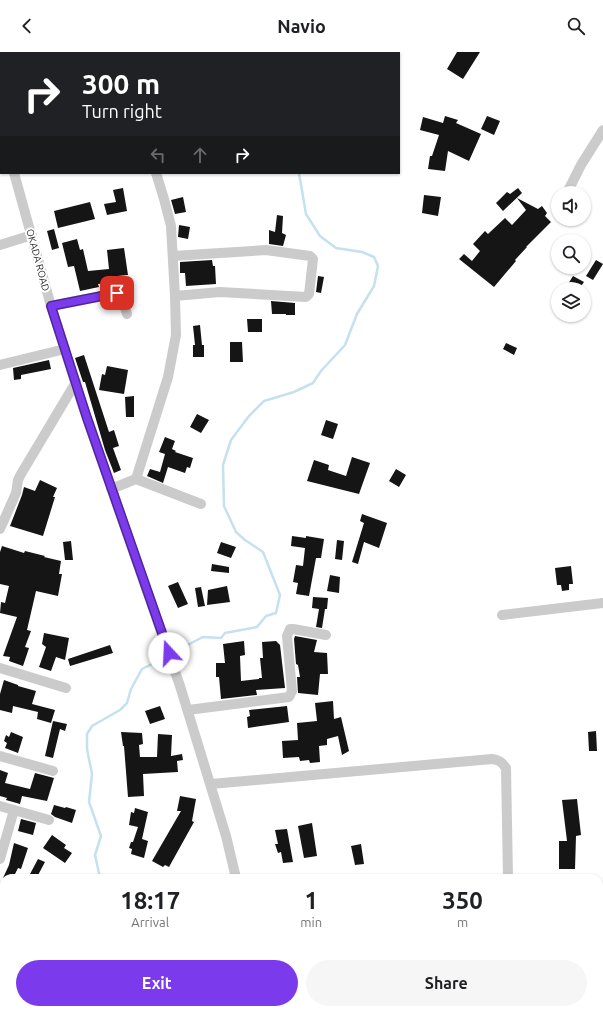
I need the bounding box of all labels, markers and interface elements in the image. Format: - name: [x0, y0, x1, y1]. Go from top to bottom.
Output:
- icon: back: [16, 15, 38, 37]
- icon: search: [565, 15, 587, 37]
- text: Navio: [277, 16, 326, 36]
- icon: right: [16, 68, 68, 120]
- text: 300 m: [82, 68, 160, 99]
- text: Turn right: [82, 101, 162, 121]
- icon: left: [147, 144, 169, 166]
- icon: ahead: [189, 144, 211, 166]
- icon: right: [231, 144, 253, 166]
- map controls: [551, 186, 591, 322]
- button: sound: [551, 186, 591, 226]
- street label: OKADA ROAD: [24, 228, 52, 292]
- button: search: [551, 234, 591, 274]
- pin: [100, 276, 134, 310]
- icon: arrive: [106, 282, 128, 304]
- button: layers: [551, 282, 591, 322]
- position arrow: [148, 632, 190, 674]
- text: 18:17: [120, 887, 180, 914]
- text: 1: [304, 887, 318, 914]
- text: 350: [442, 887, 483, 914]
- text: Arrival: [131, 915, 169, 929]
- text: min: [300, 915, 322, 929]
- text: m: [457, 915, 468, 929]
- button: Exit: [16, 960, 298, 1006]
- button: Share: [306, 960, 587, 1006]

